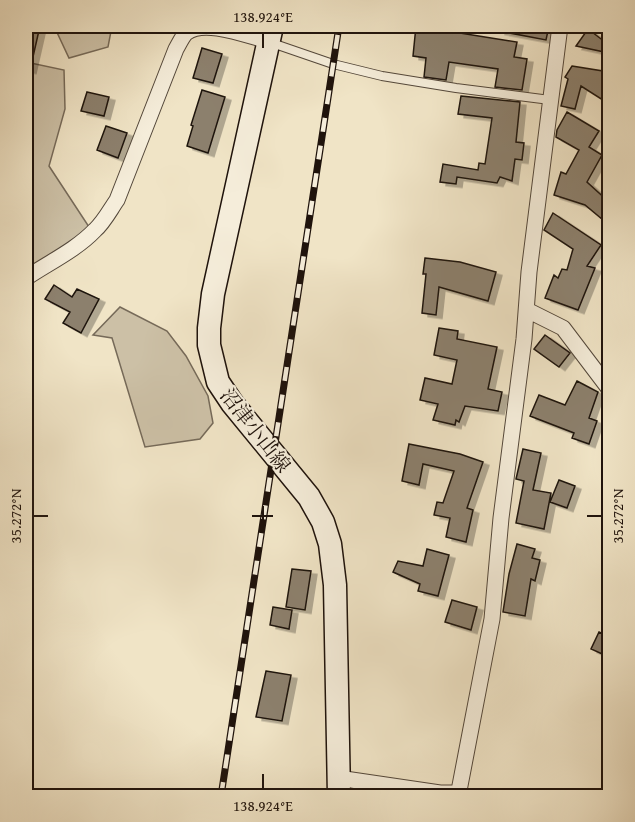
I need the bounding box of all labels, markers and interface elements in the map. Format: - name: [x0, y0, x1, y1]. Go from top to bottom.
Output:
- text: 138.924°E: [233, 6, 293, 27]
- street label: 沼津小山線: [214, 382, 298, 478]
- text: 35.272°N: [5, 488, 26, 543]
- text: 35.272°N: [607, 488, 628, 543]
- text: 138.924°E: [233, 795, 293, 816]

